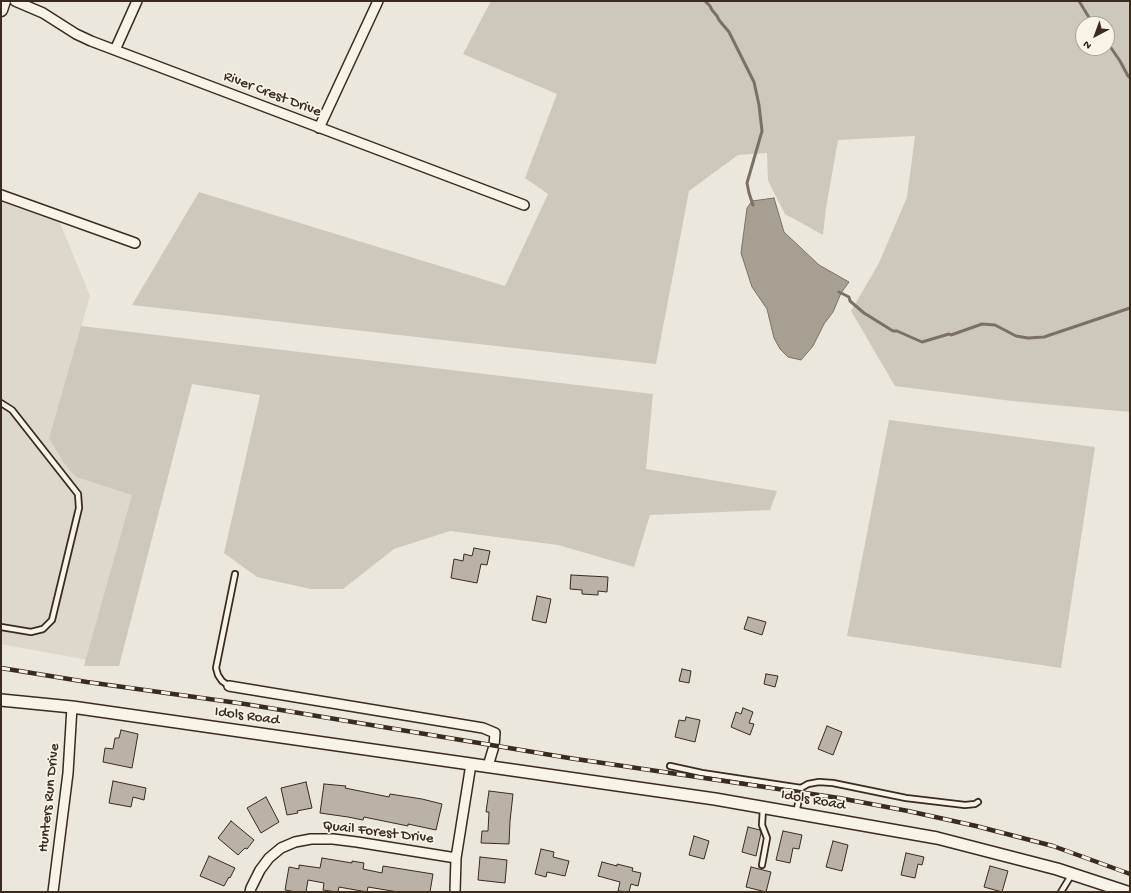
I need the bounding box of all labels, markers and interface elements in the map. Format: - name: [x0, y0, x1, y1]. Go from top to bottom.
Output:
- north arrow: [1075, 16, 1115, 56]
- text: N: [1081, 37, 1094, 51]
- street label: River Crest Drive: [221, 68, 323, 122]
- street label: Idols Road: [213, 704, 281, 730]
- street label: Hunters Run Drive: [35, 743, 65, 853]
- street label: Idols Road: [779, 786, 847, 816]
- street label: Quail Forest Drive: [321, 817, 435, 849]

